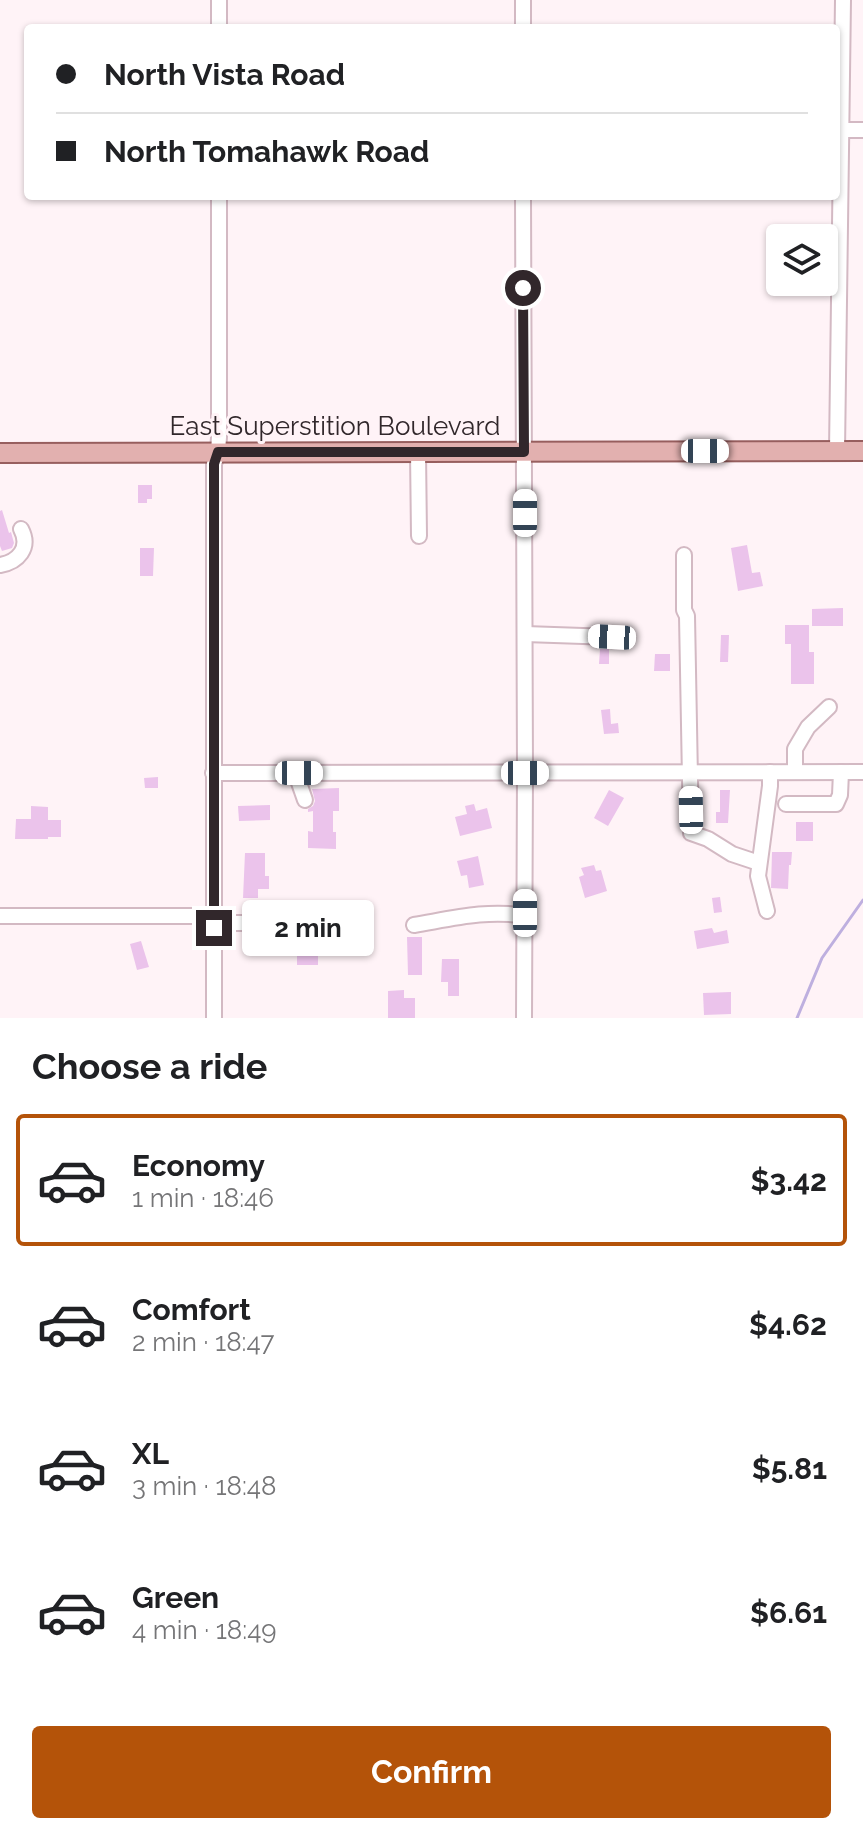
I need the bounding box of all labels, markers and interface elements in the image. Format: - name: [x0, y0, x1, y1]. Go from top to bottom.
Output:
- text: North Vista Road: [104, 57, 345, 92]
- text: North Tomahawk Road: [104, 134, 429, 169]
- map controls: [766, 224, 838, 296]
- button: layers: [766, 224, 838, 296]
- route start: [505, 270, 541, 306]
- street label: East Superstition Boulevard: [170, 411, 500, 441]
- car: [681, 439, 729, 463]
- car: [513, 489, 537, 537]
- car: [587, 624, 637, 650]
- car: [275, 761, 323, 785]
- car: [501, 761, 549, 785]
- car: [679, 786, 703, 834]
- car: [513, 889, 537, 937]
- callout: 2 min: [242, 900, 374, 956]
- route end: [196, 910, 232, 946]
- text: 2 min: [274, 913, 342, 943]
- text: Choose a ride: [32, 1045, 267, 1087]
- icon: car: [36, 1144, 108, 1216]
- text: Economy: [132, 1148, 265, 1183]
- text: $3.42: [751, 1163, 827, 1198]
- text: 1 min · 18:46: [132, 1183, 274, 1213]
- icon: car: [36, 1288, 108, 1360]
- text: Comfort: [132, 1292, 251, 1327]
- text: $4.62: [749, 1307, 827, 1342]
- text: 2 min · 18:47: [132, 1327, 274, 1357]
- icon: car: [36, 1432, 108, 1504]
- text: XL: [132, 1436, 169, 1471]
- text: $5.81: [752, 1451, 827, 1486]
- text: 3 min · 18:48: [132, 1471, 276, 1501]
- icon: car: [36, 1576, 108, 1648]
- text: Green: [132, 1580, 219, 1615]
- text: $6.61: [750, 1595, 827, 1630]
- text: 4 min · 18:49: [132, 1615, 277, 1645]
- button: Confirm: [32, 1726, 831, 1818]

